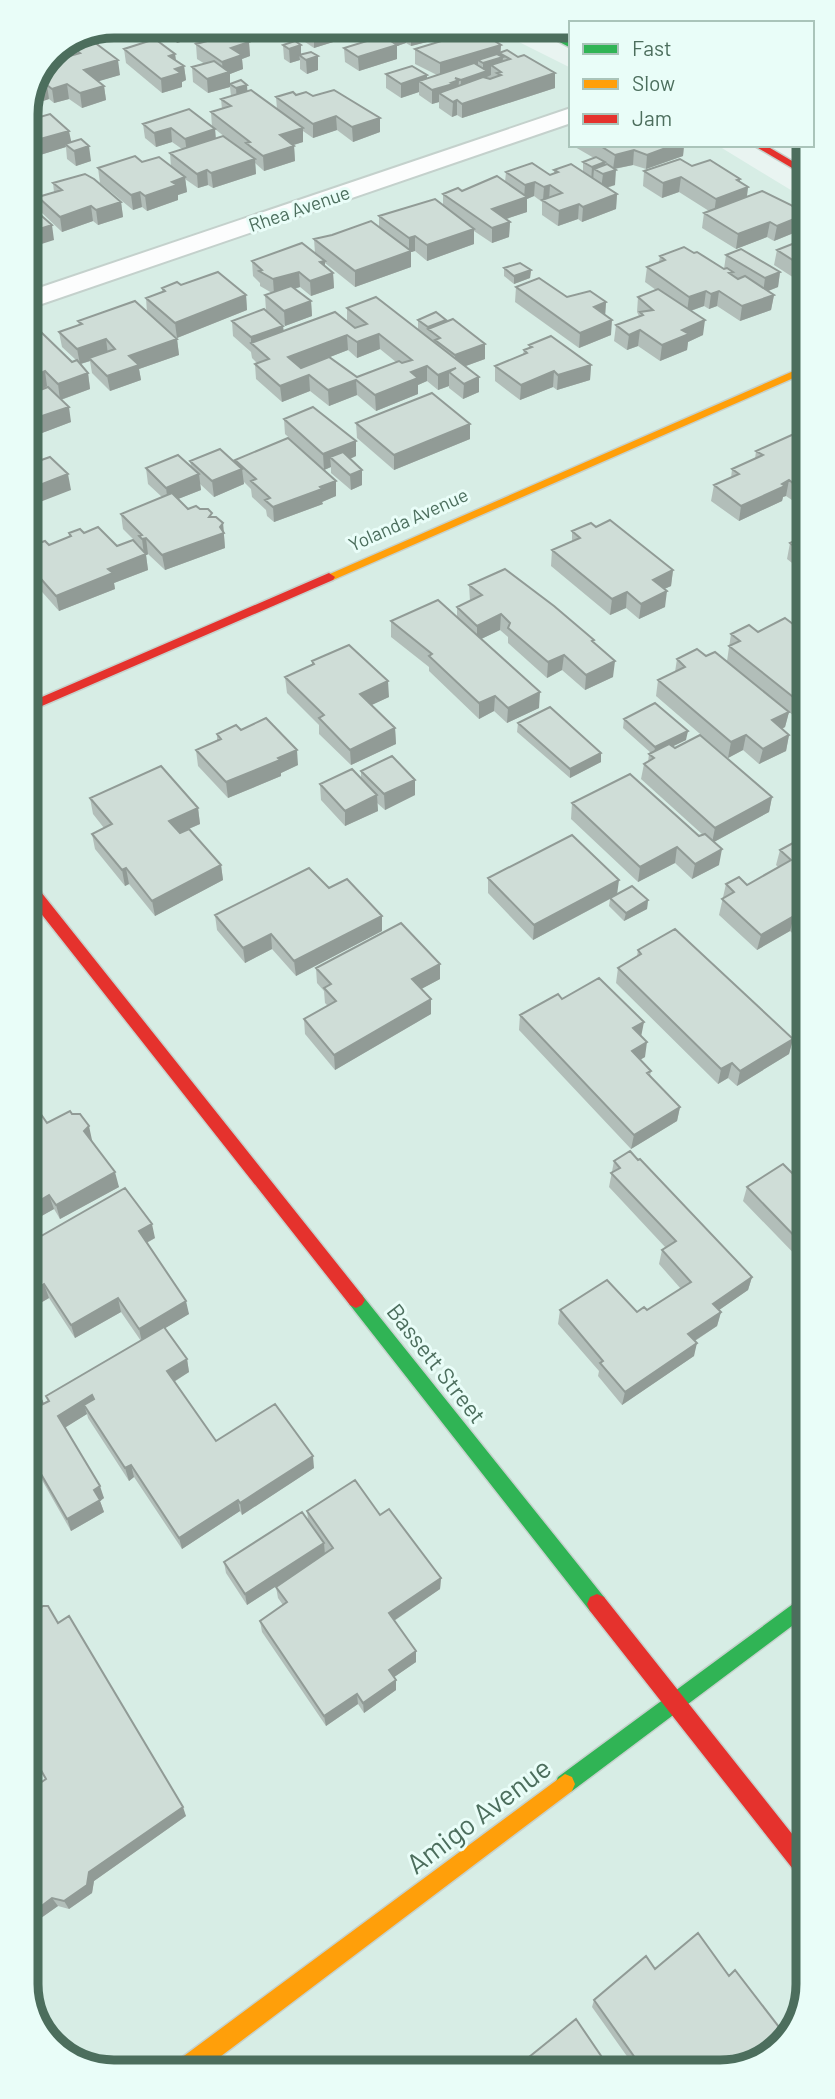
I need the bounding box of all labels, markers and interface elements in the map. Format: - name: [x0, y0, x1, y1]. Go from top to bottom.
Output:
- legend: [569, 21, 814, 147]
- text: Fast: [632, 35, 672, 60]
- text: Slow: [632, 70, 675, 95]
- text: Jam: [632, 105, 672, 130]
- street label: Rhea Avenue: [245, 180, 353, 236]
- street label: Yolanda Avenue: [345, 482, 471, 556]
- street label: Bassett Street: [382, 1298, 492, 1428]
- street label: Amigo Avenue: [399, 1750, 557, 1880]

